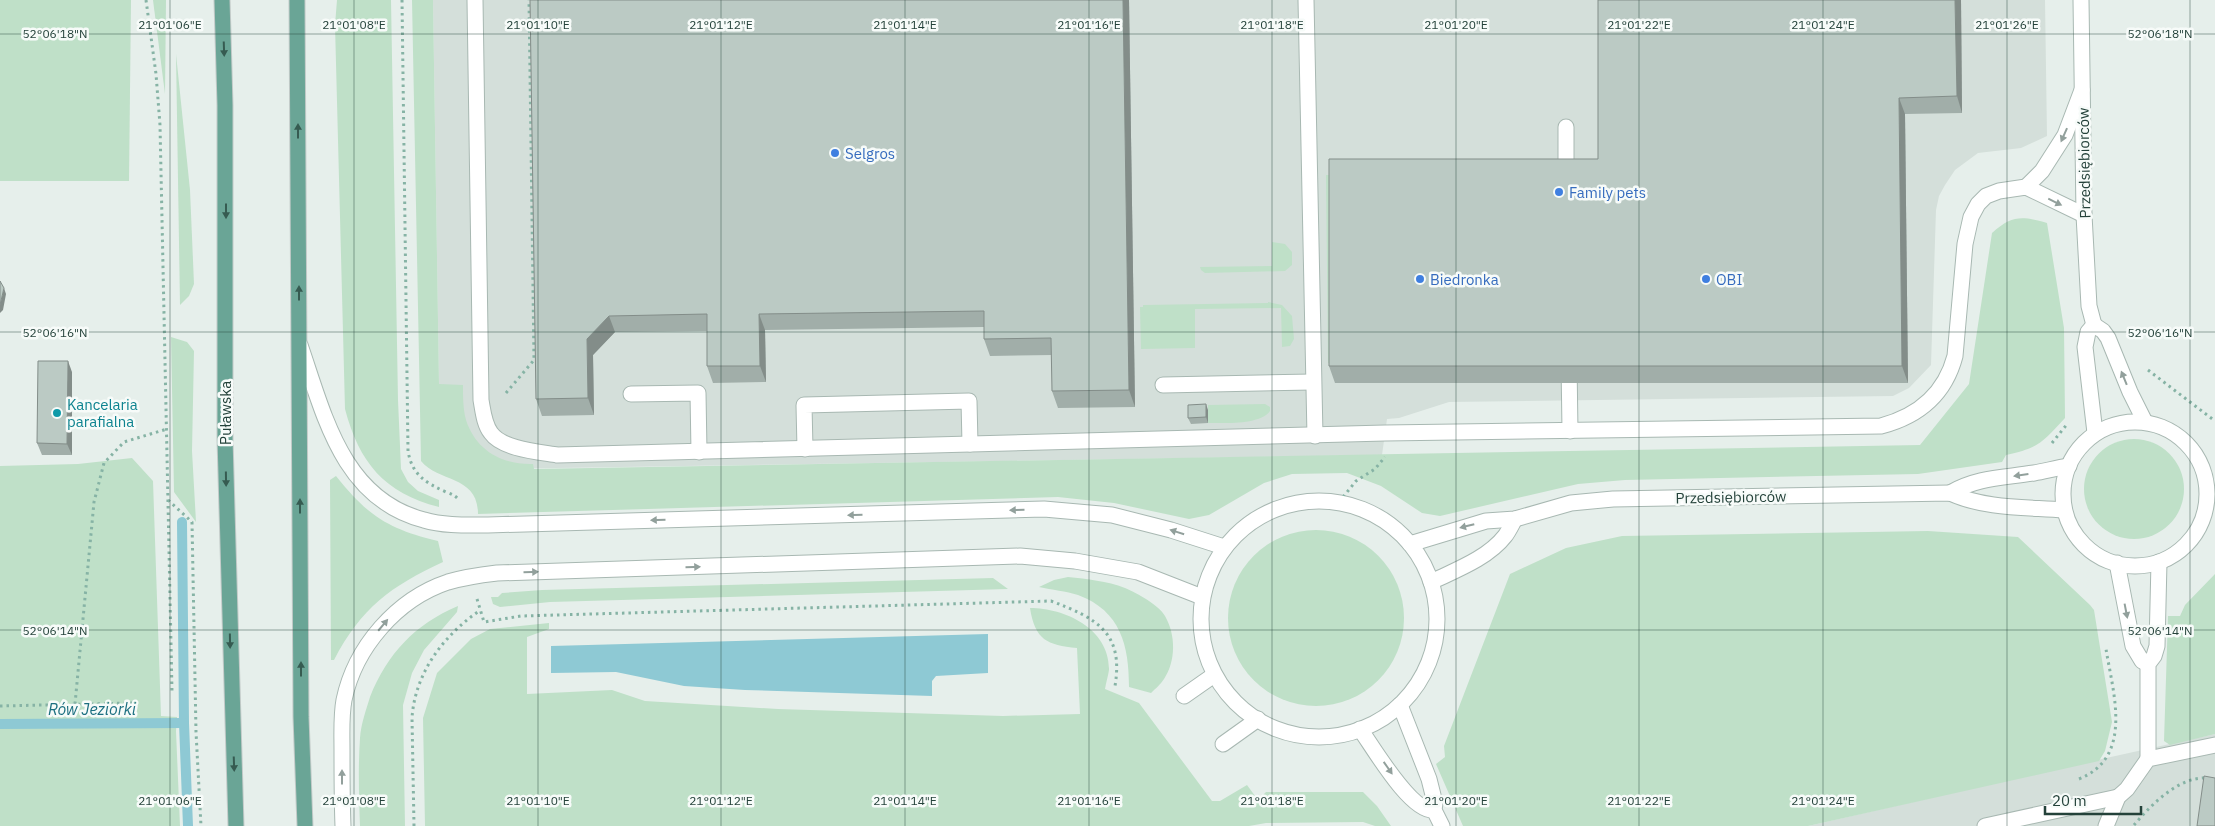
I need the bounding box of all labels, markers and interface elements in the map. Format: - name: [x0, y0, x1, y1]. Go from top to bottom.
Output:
- text: 21°01'06"E: [138, 17, 202, 32]
- text: 21°01'08"E: [322, 17, 386, 32]
- text: 21°01'10"E: [506, 17, 570, 32]
- text: 21°01'12"E: [689, 17, 753, 32]
- text: 21°01'14"E: [873, 17, 937, 32]
- text: 21°01'16"E: [1057, 17, 1121, 32]
- text: 21°01'18"E: [1240, 17, 1304, 32]
- text: 21°01'20"E: [1424, 17, 1488, 32]
- text: 21°01'22"E: [1607, 17, 1671, 32]
- text: 21°01'24"E: [1791, 17, 1855, 32]
- text: 21°01'26"E: [1975, 17, 2039, 32]
- text: 52°06'18"N: [22, 26, 88, 41]
- text: 52°06'18"N: [2127, 26, 2193, 41]
- one-way arrow: [220, 41, 228, 57]
- street label: Przedsiębiorców: [2074, 107, 2094, 219]
- one-way arrow: [294, 123, 302, 139]
- one-way arrow: [2060, 128, 2068, 142]
- place label: Selgros: [845, 144, 895, 163]
- marker: Selgros: [829, 147, 841, 159]
- place label: Family pets: [1569, 183, 1646, 202]
- marker: Family pets: [1553, 186, 1565, 198]
- one-way arrow: [2047, 198, 2062, 206]
- one-way arrow: [222, 203, 230, 219]
- place label: Biedronka: [1430, 270, 1499, 289]
- place label: OBI: [1716, 270, 1742, 289]
- marker: Biedronka: [1414, 273, 1426, 285]
- marker: OBI: [1700, 273, 1712, 285]
- one-way arrow: [295, 285, 303, 301]
- text: 52°06'16"N: [22, 325, 88, 340]
- text: 52°06'16"N: [2127, 325, 2193, 340]
- one-way arrow: [2120, 370, 2128, 385]
- street label: Puławska: [216, 381, 235, 445]
- place label: Kancelaria parafialna: [67, 395, 138, 431]
- marker: Kancelaria parafialna: [51, 407, 63, 419]
- one-way arrow: [222, 471, 230, 487]
- one-way arrow: [2012, 471, 2028, 479]
- street label: Przedsiębiorców: [1675, 487, 1787, 507]
- one-way arrow: [296, 498, 304, 514]
- one-way arrow: [1009, 506, 1025, 514]
- one-way arrow: [847, 511, 863, 519]
- one-way arrow: [649, 517, 665, 525]
- one-way arrow: [1460, 522, 1475, 530]
- one-way arrow: [1170, 528, 1185, 535]
- one-way arrow: [685, 563, 701, 571]
- one-way arrow: [523, 568, 539, 576]
- one-way arrow: [2123, 604, 2131, 620]
- one-way arrow: [377, 620, 389, 632]
- text: 52°06'14"N: [22, 623, 88, 638]
- text: 52°06'14"N: [2127, 623, 2193, 638]
- one-way arrow: [226, 633, 234, 649]
- one-way arrow: [297, 660, 305, 676]
- water label: Rów Jeziorki: [48, 699, 137, 719]
- one-way arrow: [230, 756, 238, 772]
- one-way arrow: [1383, 762, 1393, 775]
- one-way arrow: [338, 769, 346, 785]
- scale bar: [2045, 784, 2141, 816]
- text: 20 m: [2052, 791, 2087, 810]
- text: 21°01'06"E: [138, 793, 202, 808]
- text: 21°01'08"E: [322, 793, 386, 808]
- text: 21°01'10"E: [506, 793, 570, 808]
- text: 21°01'12"E: [689, 793, 753, 808]
- text: 21°01'14"E: [873, 793, 937, 808]
- text: 21°01'16"E: [1057, 793, 1121, 808]
- text: 21°01'18"E: [1240, 793, 1304, 808]
- text: 21°01'20"E: [1424, 793, 1488, 808]
- text: 21°01'22"E: [1607, 793, 1671, 808]
- text: 21°01'24"E: [1791, 793, 1855, 808]

